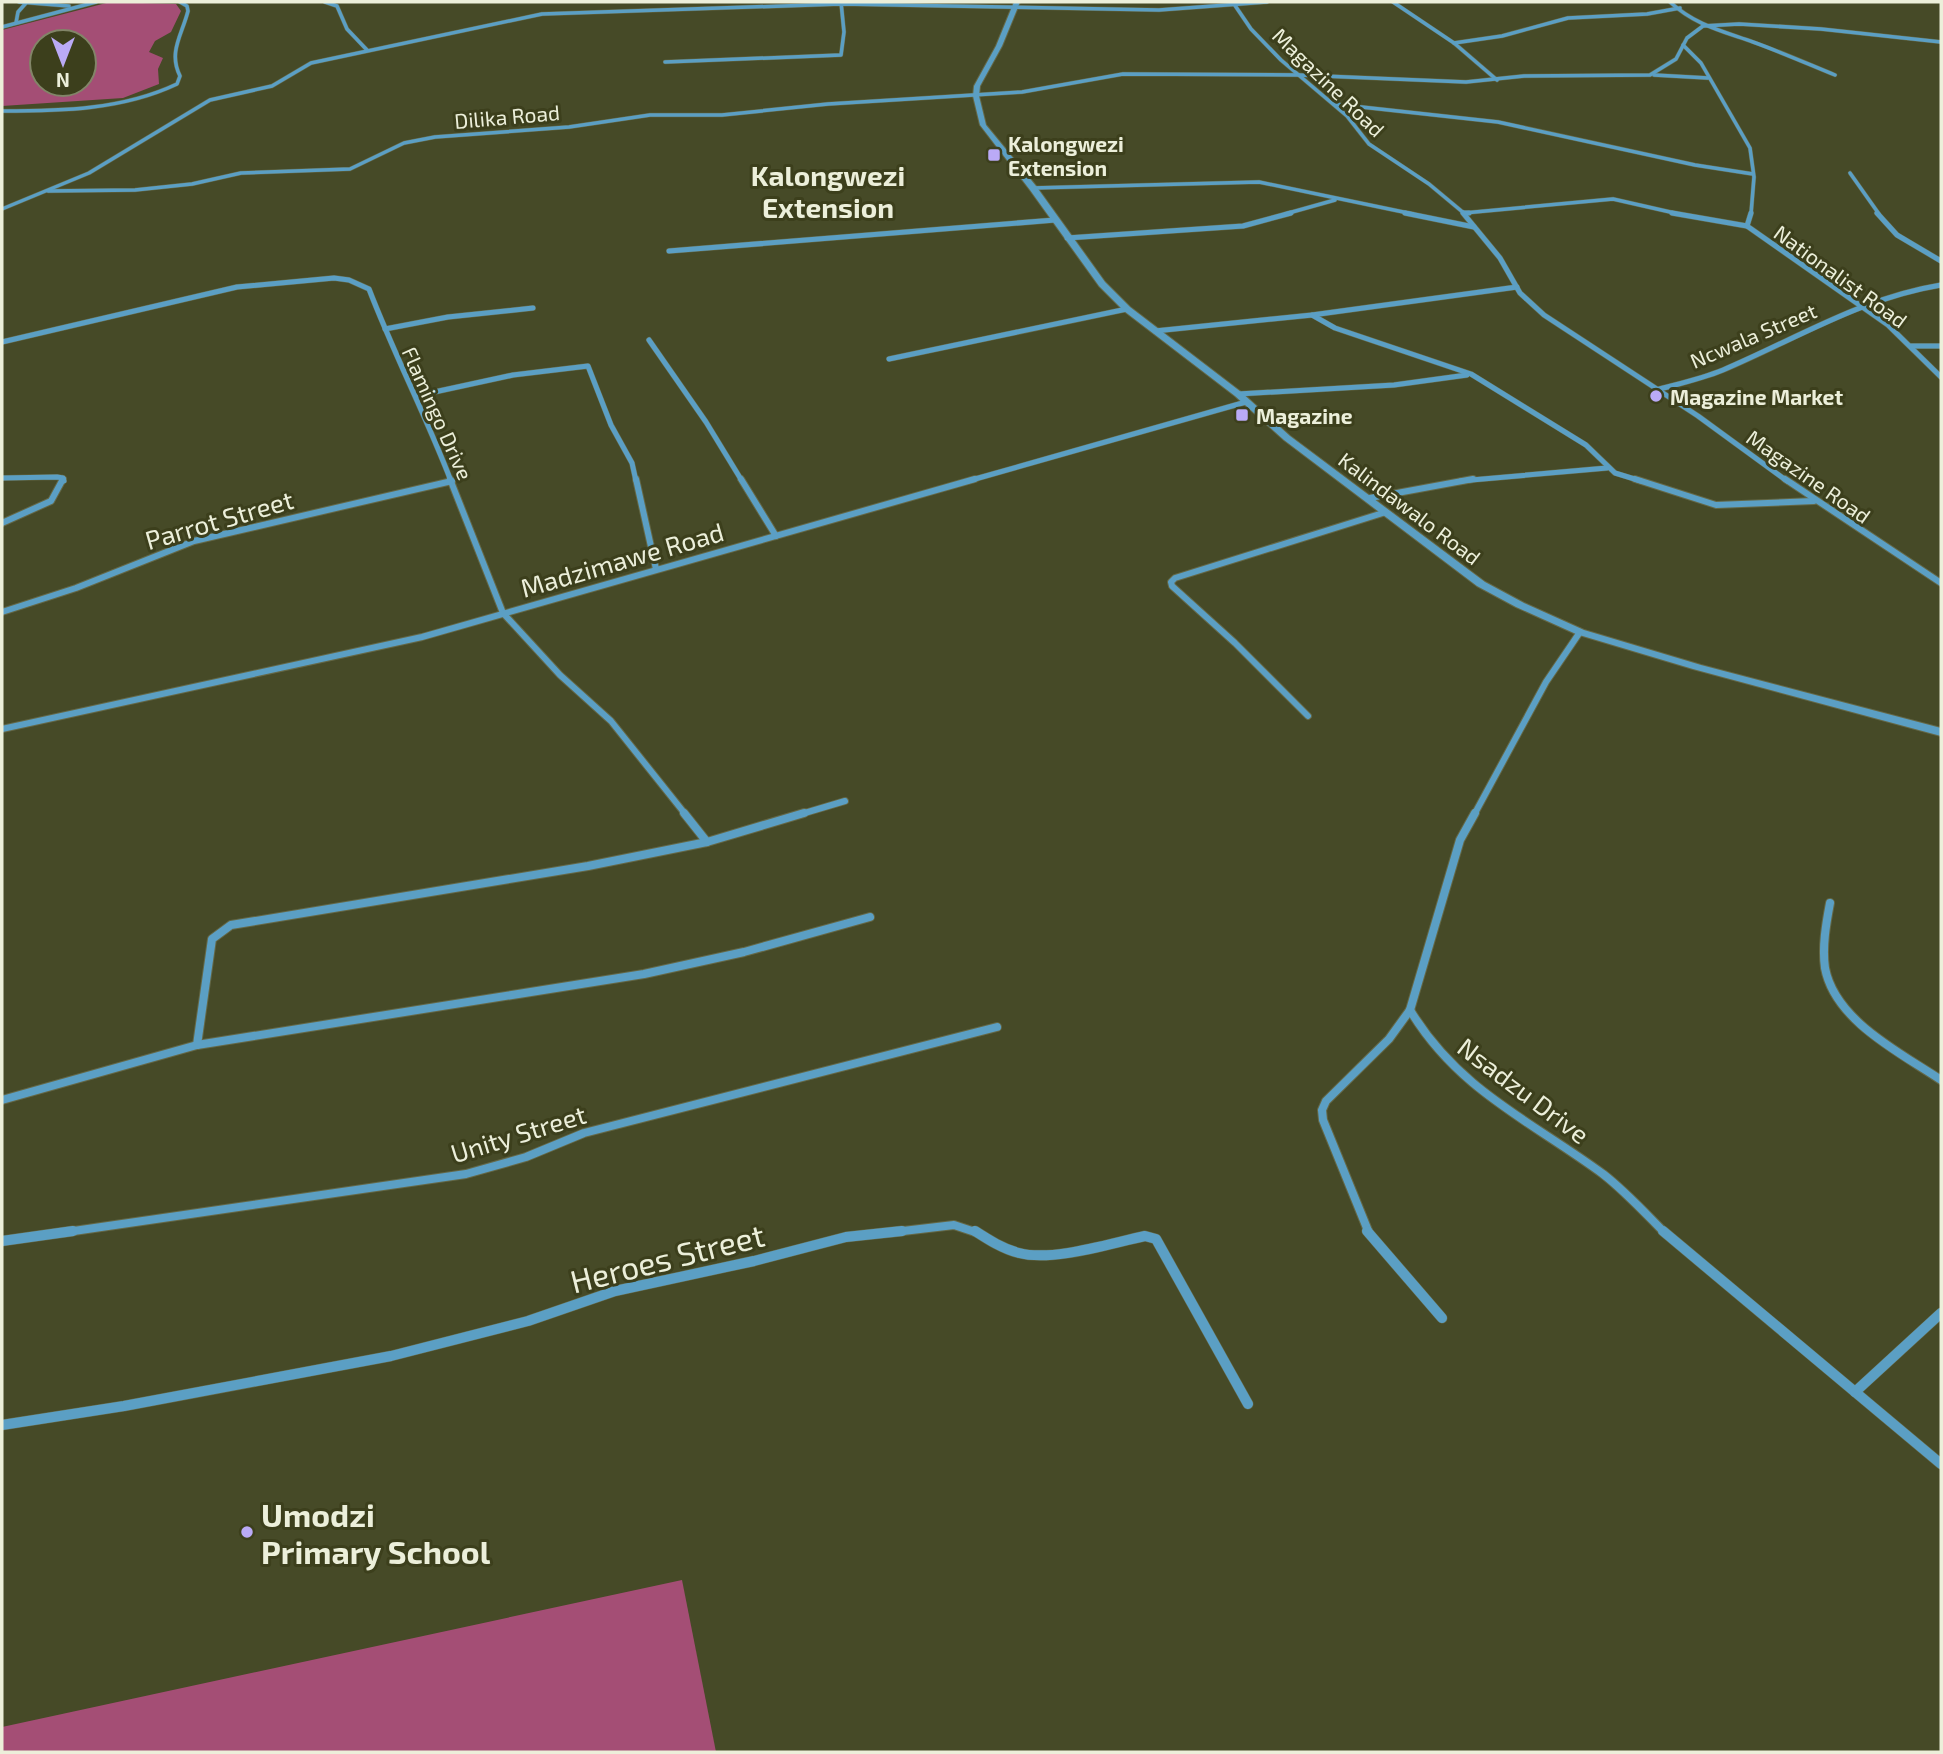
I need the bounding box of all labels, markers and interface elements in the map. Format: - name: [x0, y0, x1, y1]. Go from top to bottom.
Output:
- street label: Magazine Road: [1268, 22, 1390, 142]
- north arrow: [28, 28, 98, 98]
- text: N: [56, 69, 70, 92]
- street label: Dilika Road: [453, 99, 561, 133]
- place label: Kalongwezi Extension: [1008, 131, 1124, 180]
- marker: Kalongwezi Extension: [986, 147, 1002, 163]
- district label: Kalongwezi Extension: [751, 158, 905, 224]
- street label: Nationalist Road: [1770, 219, 1912, 333]
- street label: Ncwala Street: [1686, 297, 1820, 373]
- street label: Flamingo Drive: [397, 343, 479, 483]
- place label: Magazine Market: [1670, 384, 1843, 409]
- marker: Magazine Market: [1648, 388, 1664, 404]
- place label: Magazine: [1256, 403, 1353, 428]
- marker: Magazine: [1234, 407, 1250, 423]
- street label: Magazine Road: [1742, 424, 1876, 528]
- street label: Kalindawalo Road: [1334, 447, 1486, 569]
- street label: Parrot Street: [141, 483, 297, 555]
- street label: Madzimawe Road: [517, 515, 727, 603]
- street label: Nsadzu Drive: [1452, 1031, 1596, 1149]
- street label: Unity Street: [447, 1098, 590, 1168]
- street label: Heroes Street: [566, 1215, 768, 1299]
- place label: Umodzi Primary School: [261, 1495, 491, 1571]
- marker: Umodzi Primary School: [239, 1524, 255, 1540]

